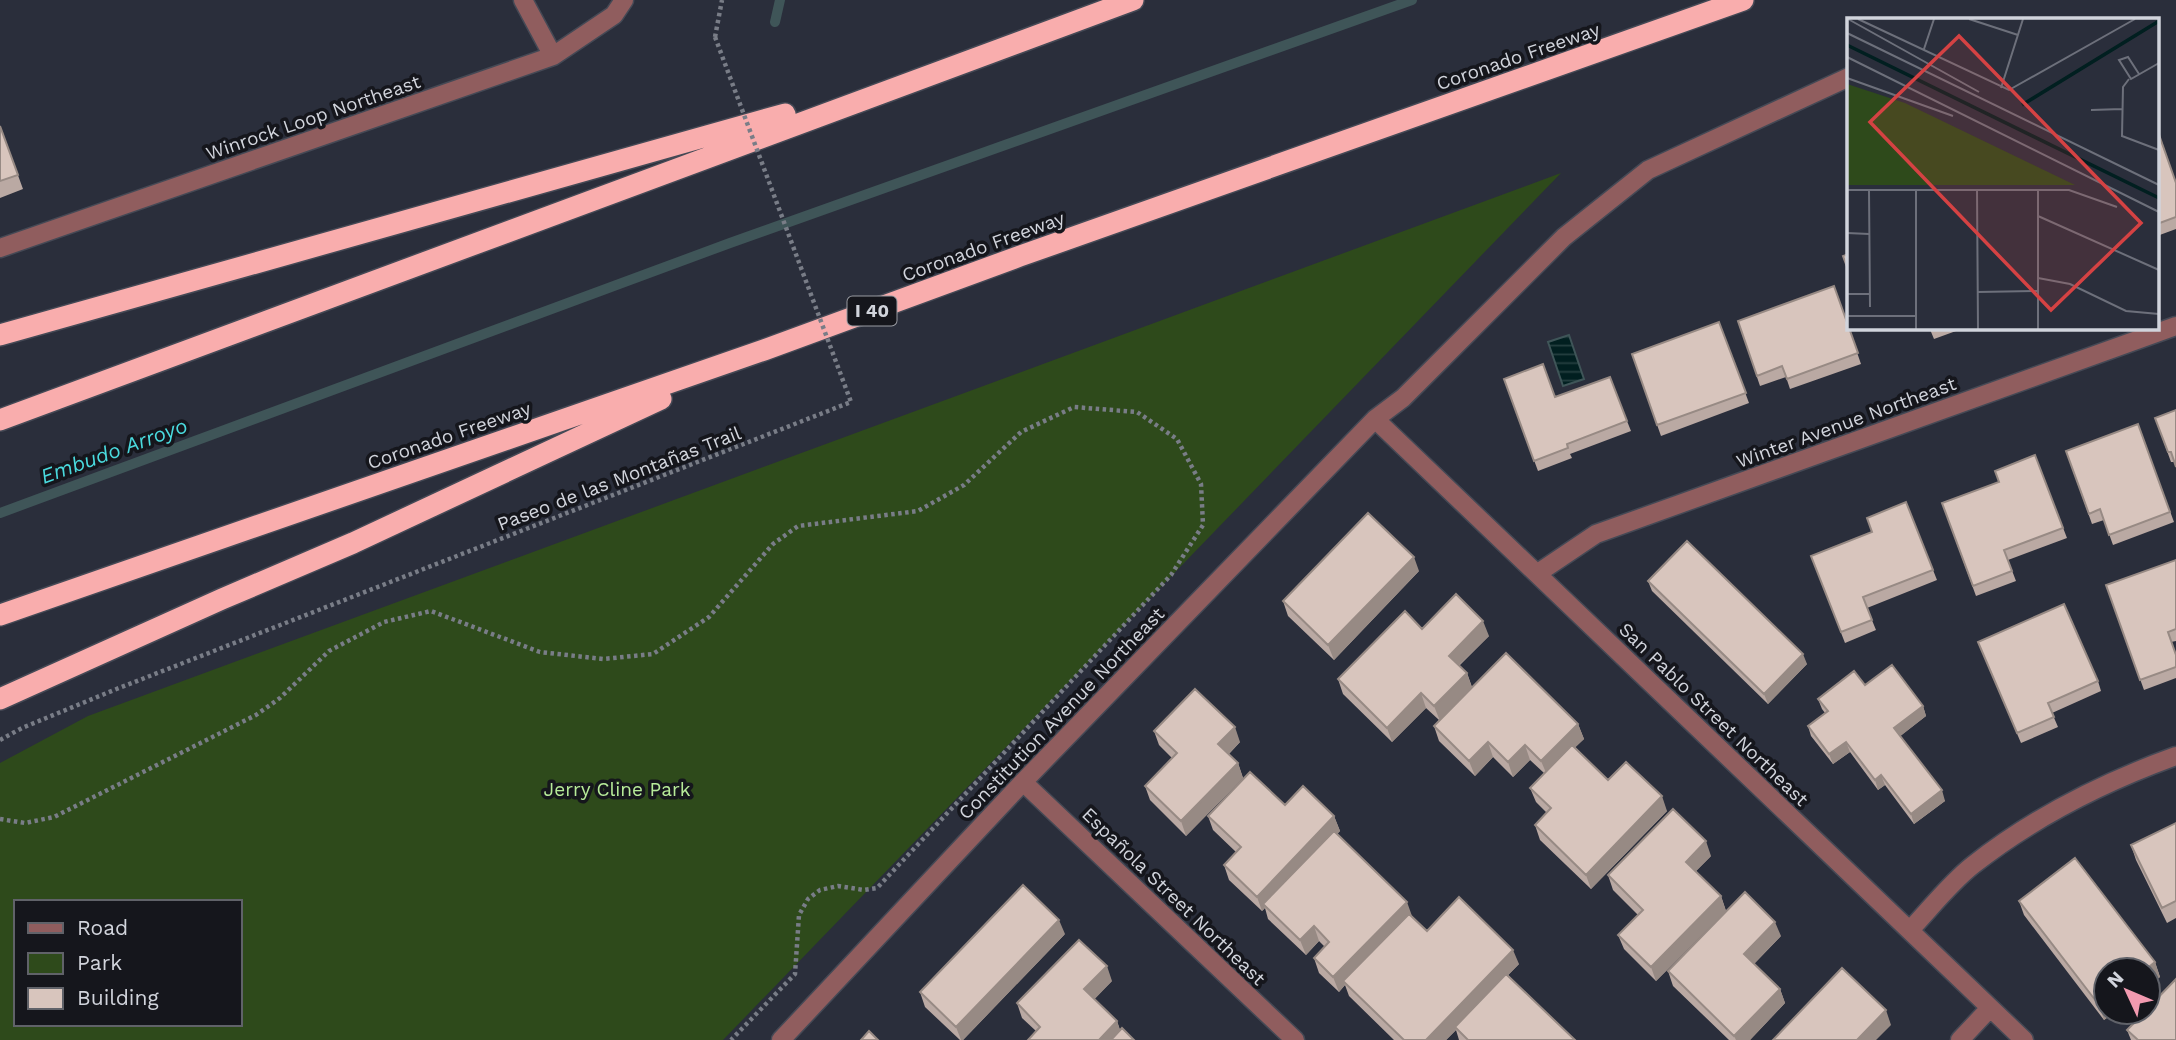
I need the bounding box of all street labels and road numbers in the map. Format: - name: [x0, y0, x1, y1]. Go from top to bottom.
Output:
- street label: Coronado Freeway: [1433, 18, 1603, 95]
- street label: Winrock Loop Northeast: [203, 70, 424, 165]
- street label: Coronado Freeway: [899, 206, 1068, 287]
- road number: I 40: [848, 296, 896, 326]
- street label: Winter Avenue Northeast: [1733, 372, 1959, 473]
- street label: Coronado Freeway: [364, 397, 534, 474]
- street label: Paseo de las Montañas Trail: [494, 421, 744, 536]
- street label: Constitution Avenue Northeast: [954, 602, 1169, 824]
- street label: San Pablo Street Northeast: [1614, 618, 1813, 811]
- street label: Española Street Northeast: [1077, 803, 1270, 990]

